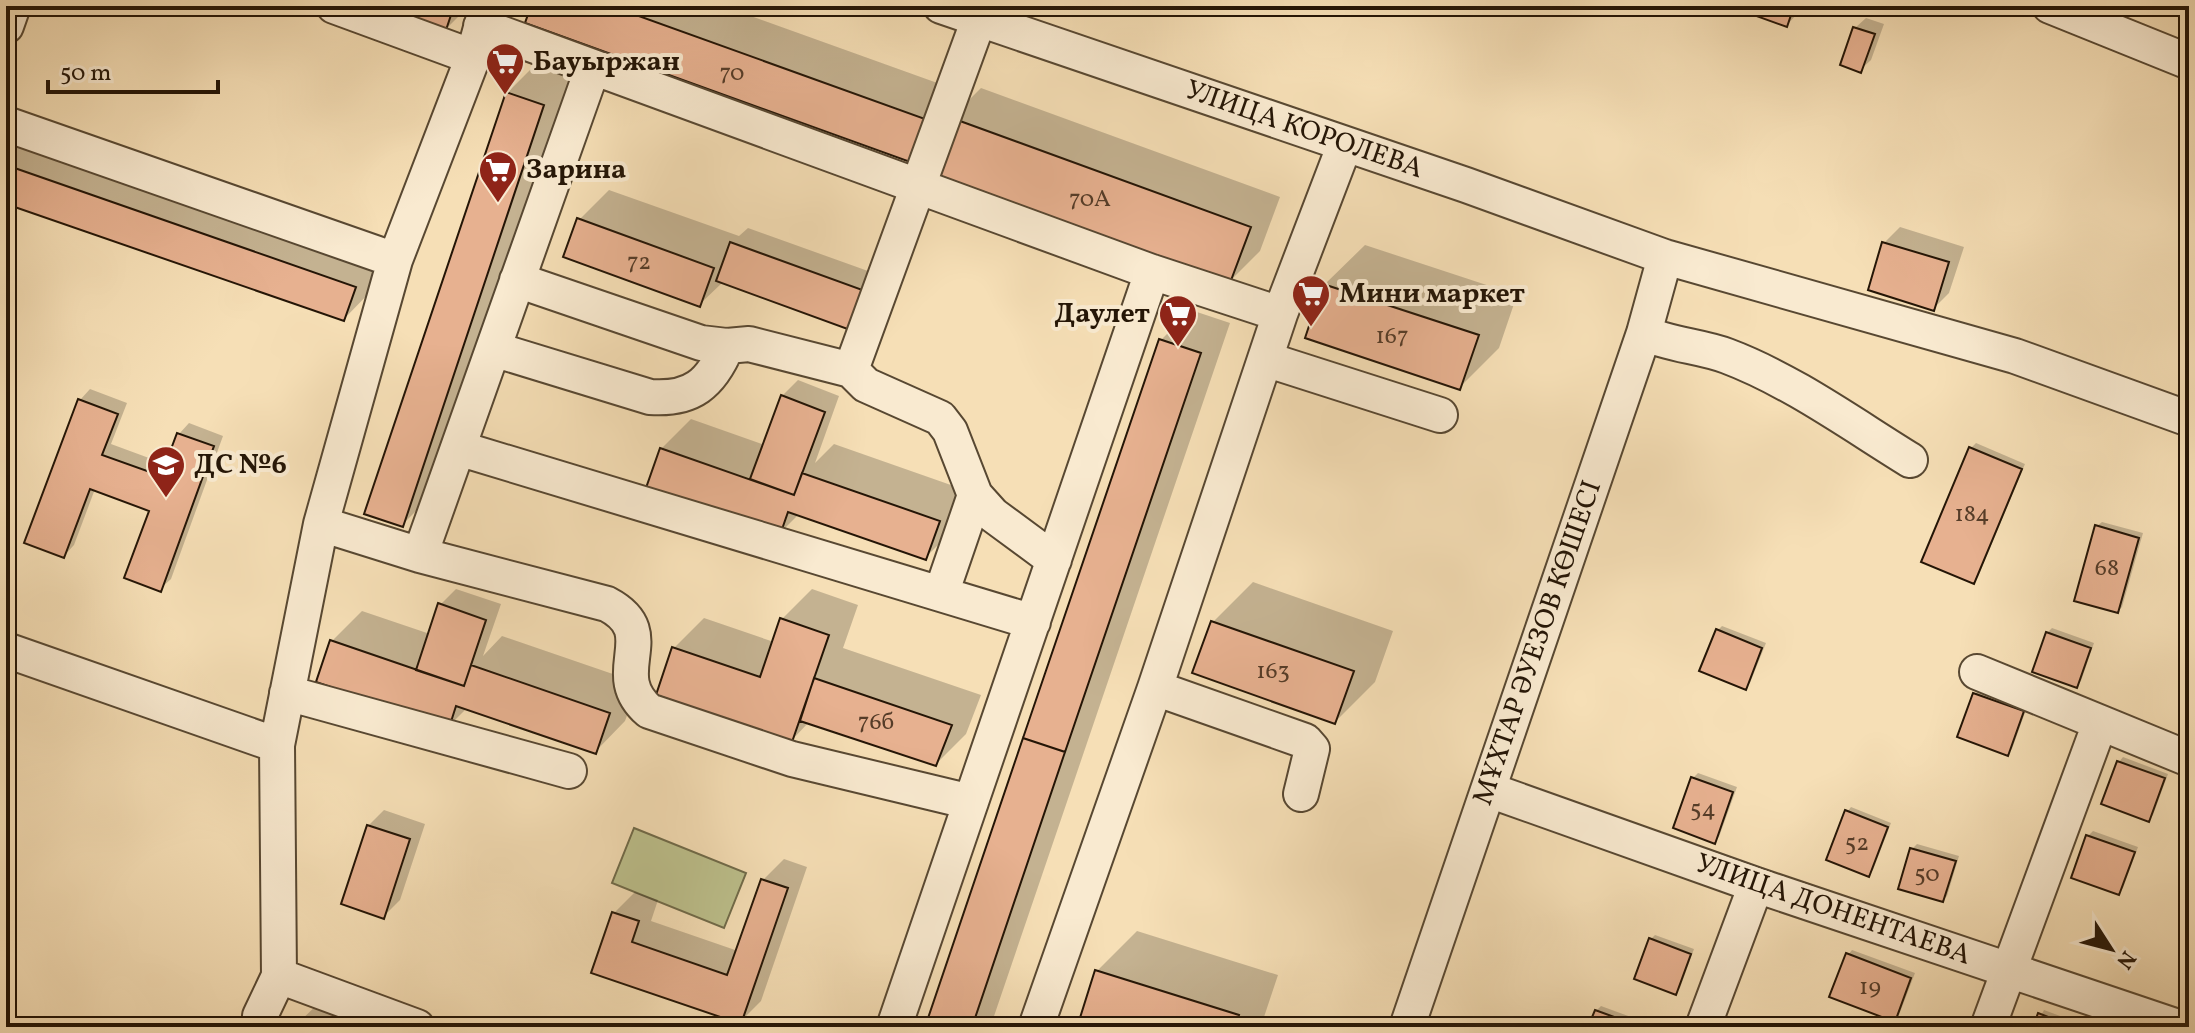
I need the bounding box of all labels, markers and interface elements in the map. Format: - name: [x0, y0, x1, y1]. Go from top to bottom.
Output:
- supermarket icon: Бауыржан: [484, 41, 526, 96]
- place label: Бауыржан: [533, 43, 680, 82]
- scale bar: [48, 44, 218, 94]
- text: 50 m: [60, 57, 112, 91]
- house number: 70: [719, 57, 745, 91]
- street label: УЛИЦА КОРОЛЕВА: [1180, 71, 1428, 189]
- supermarket icon: Зарина: [477, 149, 519, 204]
- place label: Зарина: [526, 151, 626, 190]
- house number: 70А: [1069, 183, 1111, 217]
- house number: 72: [627, 246, 651, 280]
- supermarket icon: Мини маркет: [1290, 273, 1332, 328]
- place label: Мини маркет: [1339, 275, 1526, 314]
- supermarket icon: Даулет: [1157, 293, 1199, 348]
- place label: Даулет: [1054, 295, 1151, 334]
- house number: 167: [1375, 320, 1409, 354]
- school or university icon: ДС №6: [145, 444, 187, 499]
- place label: ДС №6: [194, 446, 287, 485]
- street label: МҰХТАР ӘУЕЗОВ КӨШЕСІ: [1464, 475, 1612, 811]
- house number: 184: [1954, 498, 1990, 532]
- house number: 68: [2095, 552, 2119, 586]
- house number: 163: [1256, 655, 1290, 689]
- house number: 76б: [858, 706, 894, 740]
- house number: 54: [1690, 793, 1716, 827]
- house number: 52: [1845, 827, 1869, 861]
- street label: УЛИЦА ДОНЕНТАЕВА: [1690, 845, 1976, 976]
- house number: 50: [1914, 858, 1940, 892]
- north arrow: [2071, 909, 2151, 989]
- text: N: [2108, 944, 2142, 975]
- house number: 19: [1859, 971, 1881, 1005]

